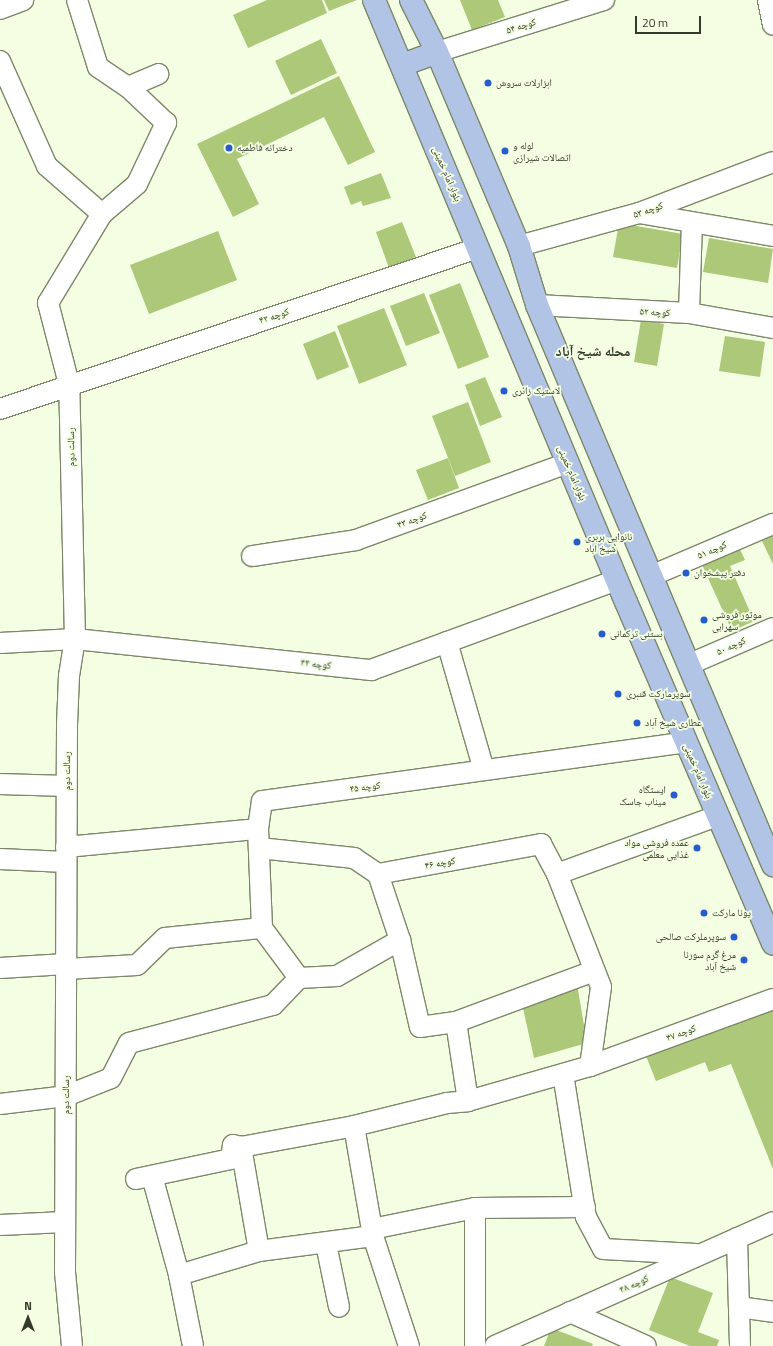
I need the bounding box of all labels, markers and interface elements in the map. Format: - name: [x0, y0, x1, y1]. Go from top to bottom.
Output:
- scale bar: [637, 8, 703, 34]
- text: 20 m: [642, 13, 668, 32]
- street label: کوچه ۵۴: [504, 16, 538, 36]
- place label: ابزارلات سروش: [496, 77, 552, 89]
- marker: ابزارلات سروش: [483, 78, 493, 88]
- place label: لوله و اتصالات شیرازی: [513, 139, 571, 162]
- place label: دخترانه فاطمیه: [237, 142, 293, 154]
- marker: دخترانه فاطمیه: [224, 143, 234, 153]
- street label: بلوار امام خمینی: [430, 145, 464, 203]
- marker: لوله و اتصالات شیرازی: [500, 146, 510, 156]
- street label: کوچه ۵۳: [631, 199, 665, 221]
- street label: کوچه ۵۲: [639, 305, 671, 319]
- street label: کوچه ۴۲: [257, 306, 291, 326]
- district label: محله شیخ آباد: [556, 343, 630, 359]
- place label: لاستیک زائری: [512, 385, 560, 397]
- marker: لاستیک زائری: [499, 386, 509, 396]
- street label: رسالت دوم: [65, 427, 77, 467]
- street label: بلوار امام خمینی: [555, 444, 589, 502]
- street label: کوچه ۴۳: [395, 509, 429, 531]
- place label: نانوایی بربری شیخ اباد: [585, 530, 632, 554]
- marker: نانوایی بربری شیخ اباد: [572, 537, 582, 547]
- street label: کوچه ۵۱: [695, 538, 729, 562]
- place label: دفتر پیشخوان: [694, 567, 745, 579]
- marker: دفتر پیشخوان: [681, 568, 691, 578]
- place label: موتور فروشی سهرابی: [712, 608, 762, 632]
- marker: موتور فروشی سهرابی: [699, 615, 709, 625]
- place label: بستنی ترکمانی: [610, 628, 663, 640]
- marker: بستنی ترکمانی: [597, 629, 607, 639]
- street label: کوچه ۵۰: [714, 634, 748, 658]
- street label: کوچه ۴۴: [300, 656, 332, 672]
- place label: سوپرمارکت قنبری: [626, 688, 690, 700]
- marker: سوپرمارکت قنبری: [613, 689, 623, 699]
- place label: عطاری شیخ آباد: [645, 717, 702, 729]
- marker: عطاری شیخ آباد: [632, 718, 642, 728]
- street label: بلوار امام خمینی: [681, 742, 715, 800]
- street label: رسالت دوم: [61, 751, 73, 791]
- street label: کوچه ۴۵: [349, 779, 381, 795]
- place label: ایستگاه میناب جاسک: [619, 783, 666, 806]
- marker: ایستگاه میناب جاسک: [669, 790, 679, 800]
- place label: عمده فروشی مواد غذایی معلمی: [624, 836, 689, 860]
- marker: عمده فروشی مواد غذایی معلمی: [692, 843, 702, 853]
- street label: کوچه ۴۶: [424, 854, 456, 872]
- place label: یونا مارکت: [712, 907, 751, 919]
- marker: یونا مارکت: [699, 908, 709, 918]
- place label: سوپرملرکت صالحی: [656, 931, 726, 943]
- marker: سوپرملرکت صالحی: [729, 932, 739, 942]
- place label: مرغ گرم سورنا شیخ آباد: [683, 948, 736, 972]
- marker: مرغ گرم سورنا شیخ آباد: [739, 955, 749, 965]
- street label: کوچه ۴۷: [664, 1022, 698, 1044]
- street label: رسالت دوم: [60, 1075, 72, 1115]
- street label: کوچه ۴۸: [617, 1272, 651, 1296]
- north arrow: [8, 1298, 48, 1338]
- text: N: [24, 1298, 32, 1314]

